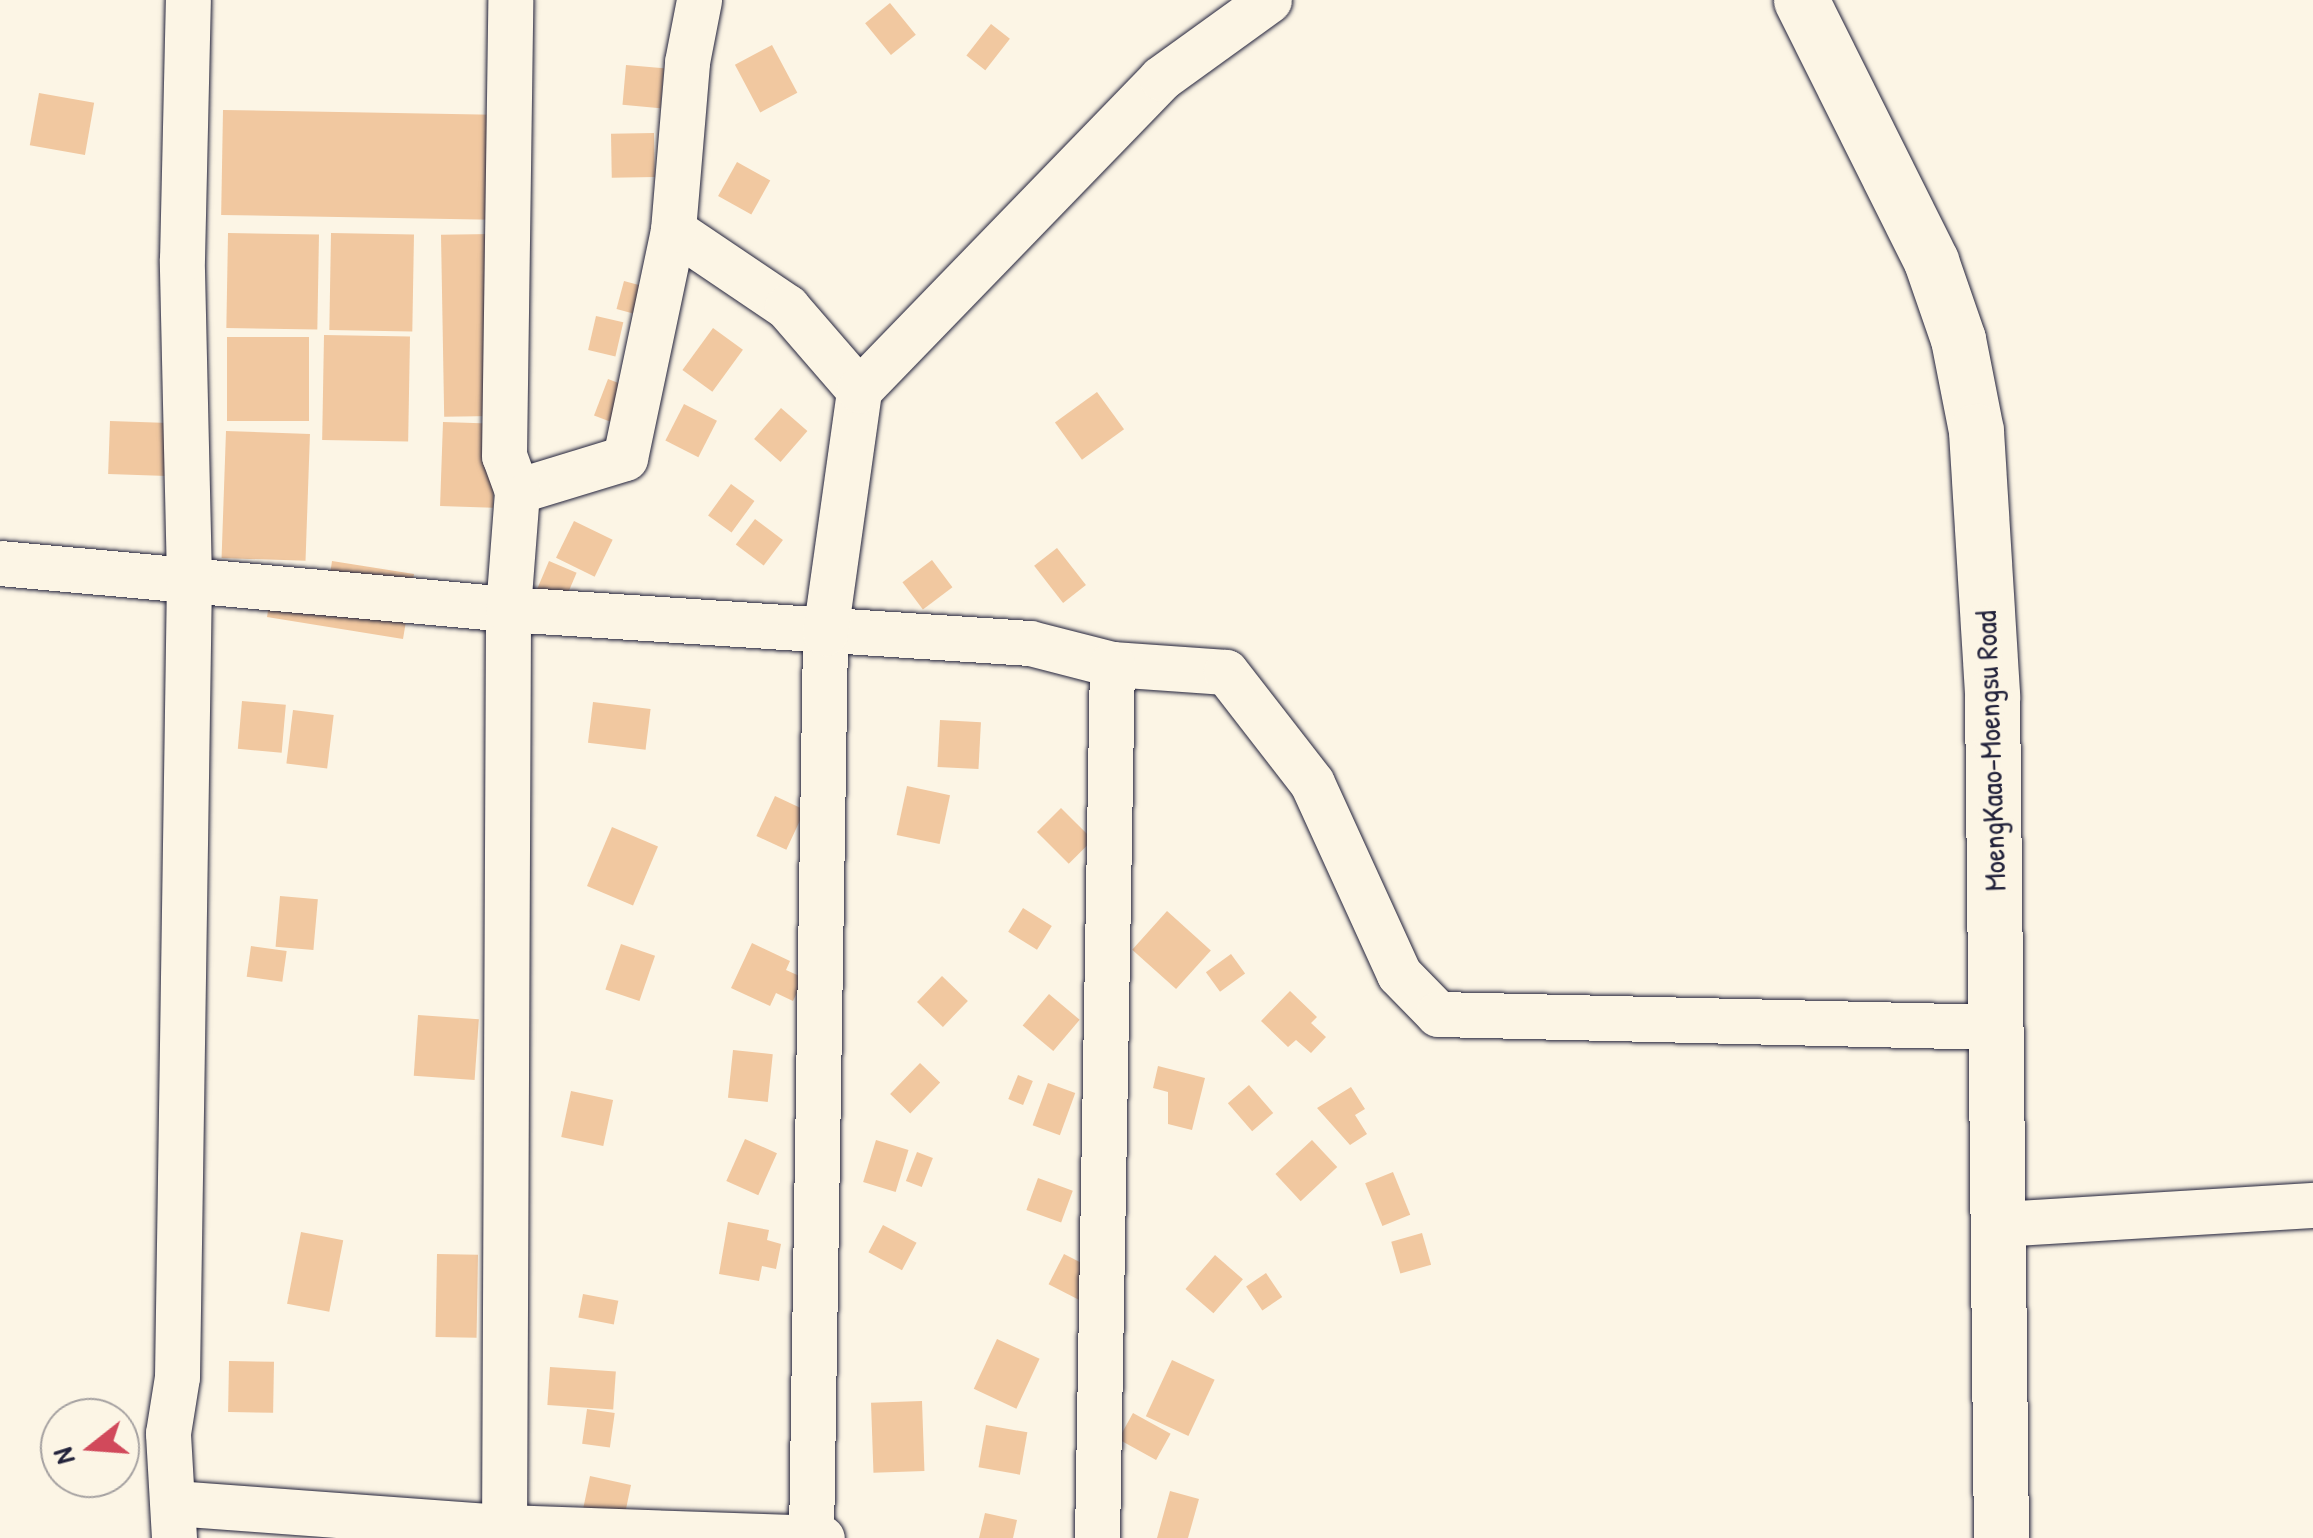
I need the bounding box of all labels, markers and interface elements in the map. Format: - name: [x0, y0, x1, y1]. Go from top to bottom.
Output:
- street label: MoengKaao-Moengsu Road: [1967, 610, 2013, 892]
- north arrow: [40, 1398, 140, 1498]
- text: N: [43, 1444, 84, 1469]

